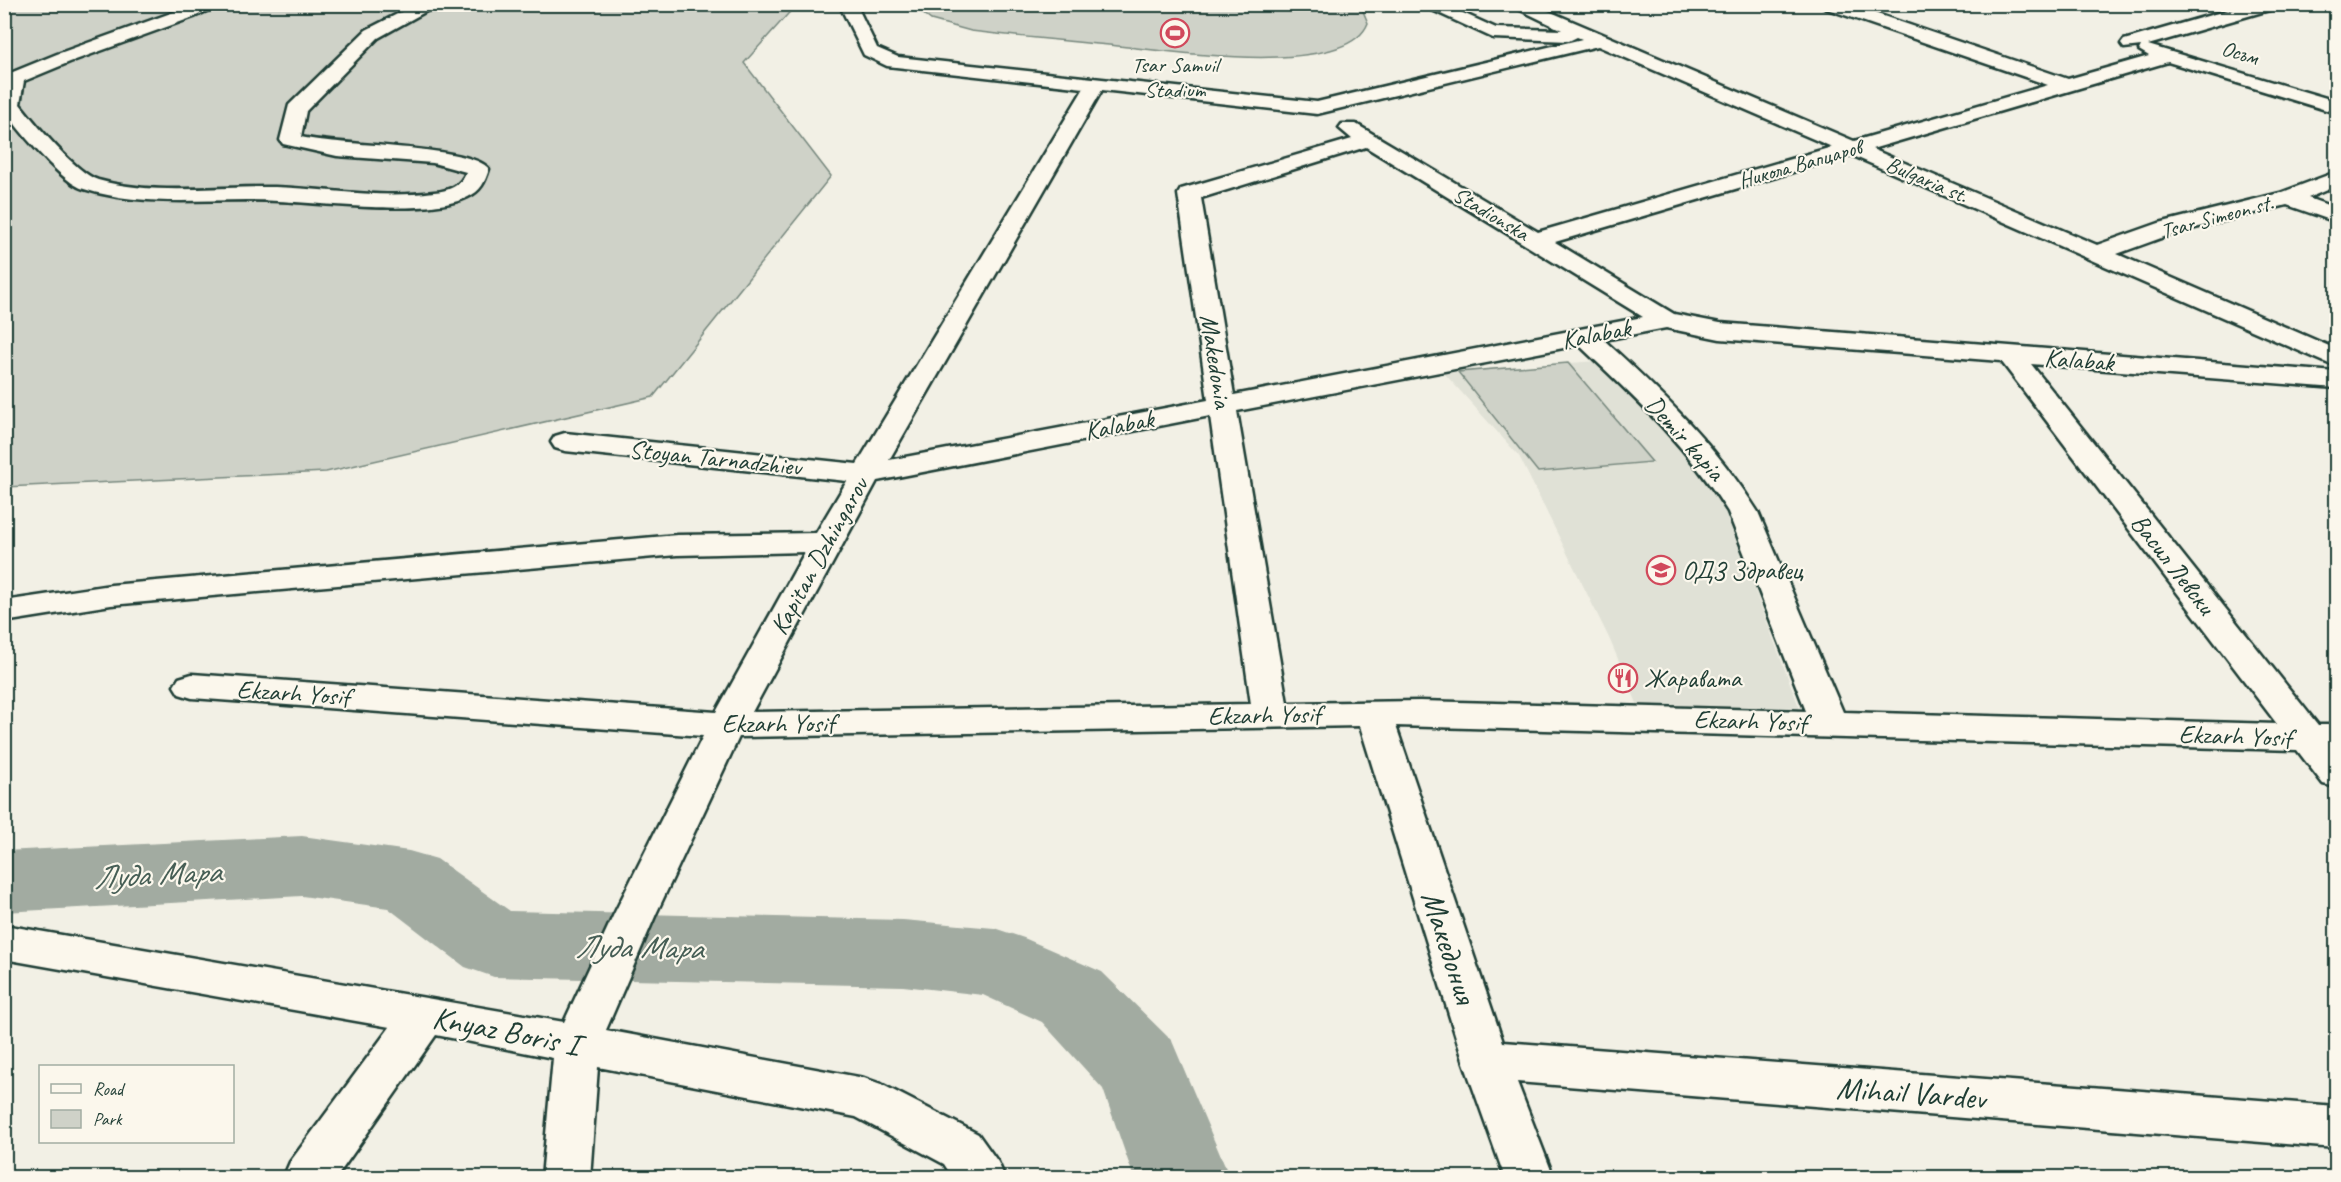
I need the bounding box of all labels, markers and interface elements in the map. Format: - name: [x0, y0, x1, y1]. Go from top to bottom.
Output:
- sports icon: Tsar Samuil Stadium: [1159, 17, 1191, 49]
- street label: Осъм: [2218, 34, 2263, 72]
- place label: Tsar Samuil Stadium: [1132, 51, 1223, 104]
- street label: Никола Вапцаров: [1735, 132, 1869, 195]
- street label: Bulgaria st.: [1882, 150, 1973, 210]
- street label: Stadionska: [1448, 180, 1535, 248]
- street label: Tsar Simeon st.: [2158, 188, 2277, 245]
- street label: Kalabak: [1559, 311, 1636, 357]
- street label: Makedonia: [1192, 312, 1240, 412]
- street label: Kalabak: [2043, 341, 2117, 379]
- street label: Demir kapia: [1638, 388, 1733, 489]
- street label: Kalabak: [1082, 402, 1159, 448]
- street label: Stoyan Tarnadzhiev: [627, 433, 805, 484]
- street label: Kapitan Dzhingarov: [762, 470, 877, 640]
- street label: Васил Левски: [2123, 507, 2223, 622]
- school or university icon: ОДЗ Здравец: [1645, 554, 1677, 586]
- place label: ОДЗ Здравец: [1682, 554, 1804, 587]
- restaurant icon: Жаравата: [1607, 662, 1639, 694]
- place label: Жаравата: [1644, 662, 1743, 695]
- street label: Ekzarh Yosif: [236, 673, 357, 714]
- street label: Ekzarh Yosif: [1207, 697, 1327, 732]
- street label: Ekzarh Yosif: [1693, 703, 1813, 740]
- street label: Ekzarh Yosif: [722, 707, 841, 740]
- street label: Ekzarh Yosif: [2178, 718, 2298, 755]
- water label: Луда Мара: [92, 850, 225, 898]
- street label: Македония: [1412, 886, 1487, 1010]
- water label: Луда Мара: [575, 925, 707, 969]
- street label: Knyaz Boris I: [429, 997, 590, 1067]
- legend: [39, 1065, 234, 1143]
- street label: Mihail Vardev: [1835, 1067, 1989, 1119]
- text: Road: [93, 1078, 126, 1100]
- text: Park: [93, 1108, 123, 1130]

